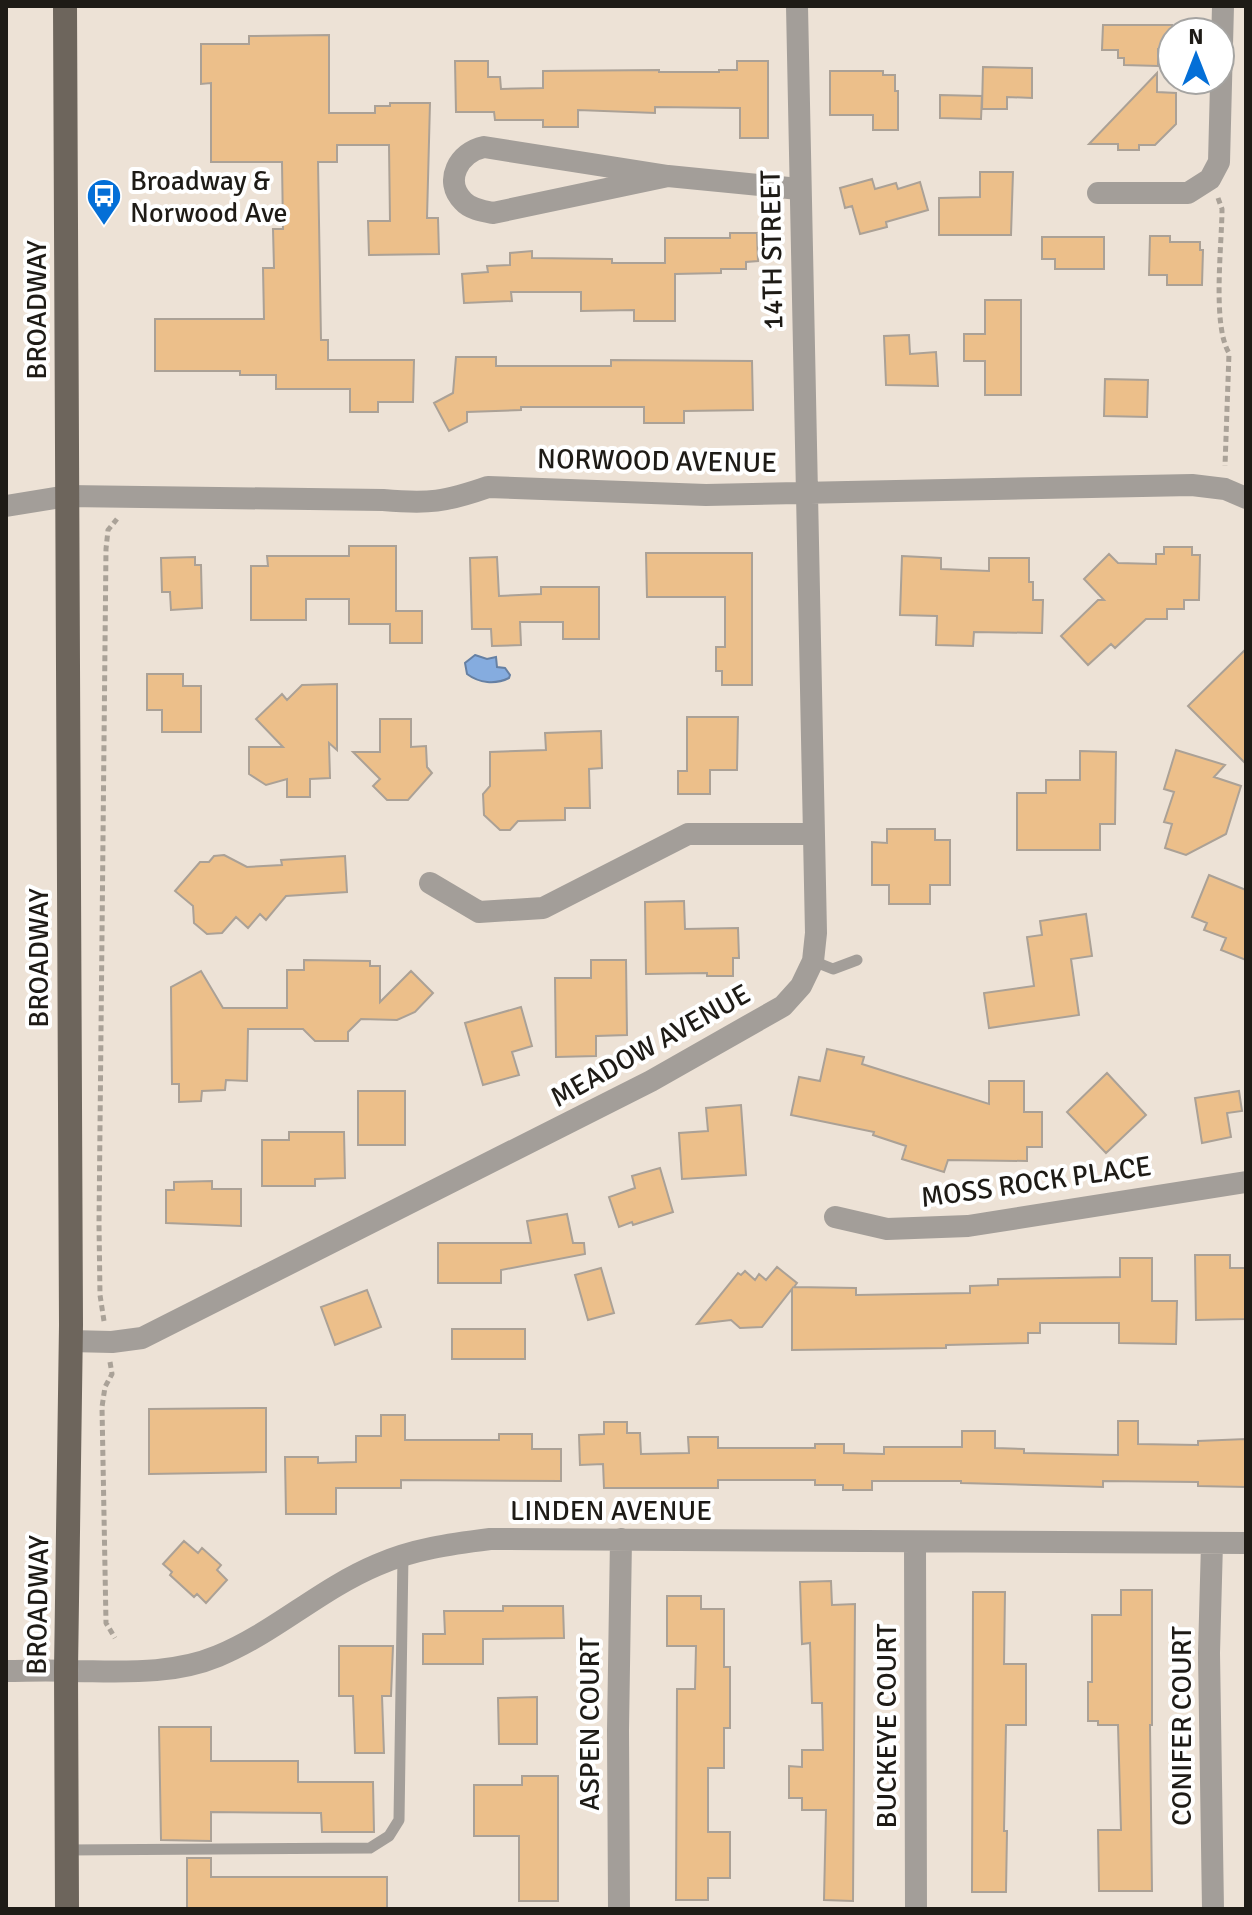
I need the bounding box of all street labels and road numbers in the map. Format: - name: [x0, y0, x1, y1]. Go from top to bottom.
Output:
- street label: 14TH STREET: [754, 170, 790, 330]
- street label: BROADWAY: [20, 240, 54, 380]
- street label: NORWOOD AVENUE: [537, 442, 777, 480]
- street label: BROADWAY: [22, 888, 56, 1028]
- street label: MEADOW AVENUE: [545, 977, 756, 1115]
- street label: MOSS ROCK PLACE: [919, 1149, 1154, 1215]
- street label: LINDEN AVENUE: [510, 1494, 712, 1528]
- street label: BROADWAY: [20, 1535, 56, 1675]
- street label: BUCKEYE COURT: [870, 1623, 904, 1829]
- street label: CONIFER COURT: [1165, 1626, 1199, 1826]
- street label: ASPEN COURT: [573, 1637, 607, 1811]

